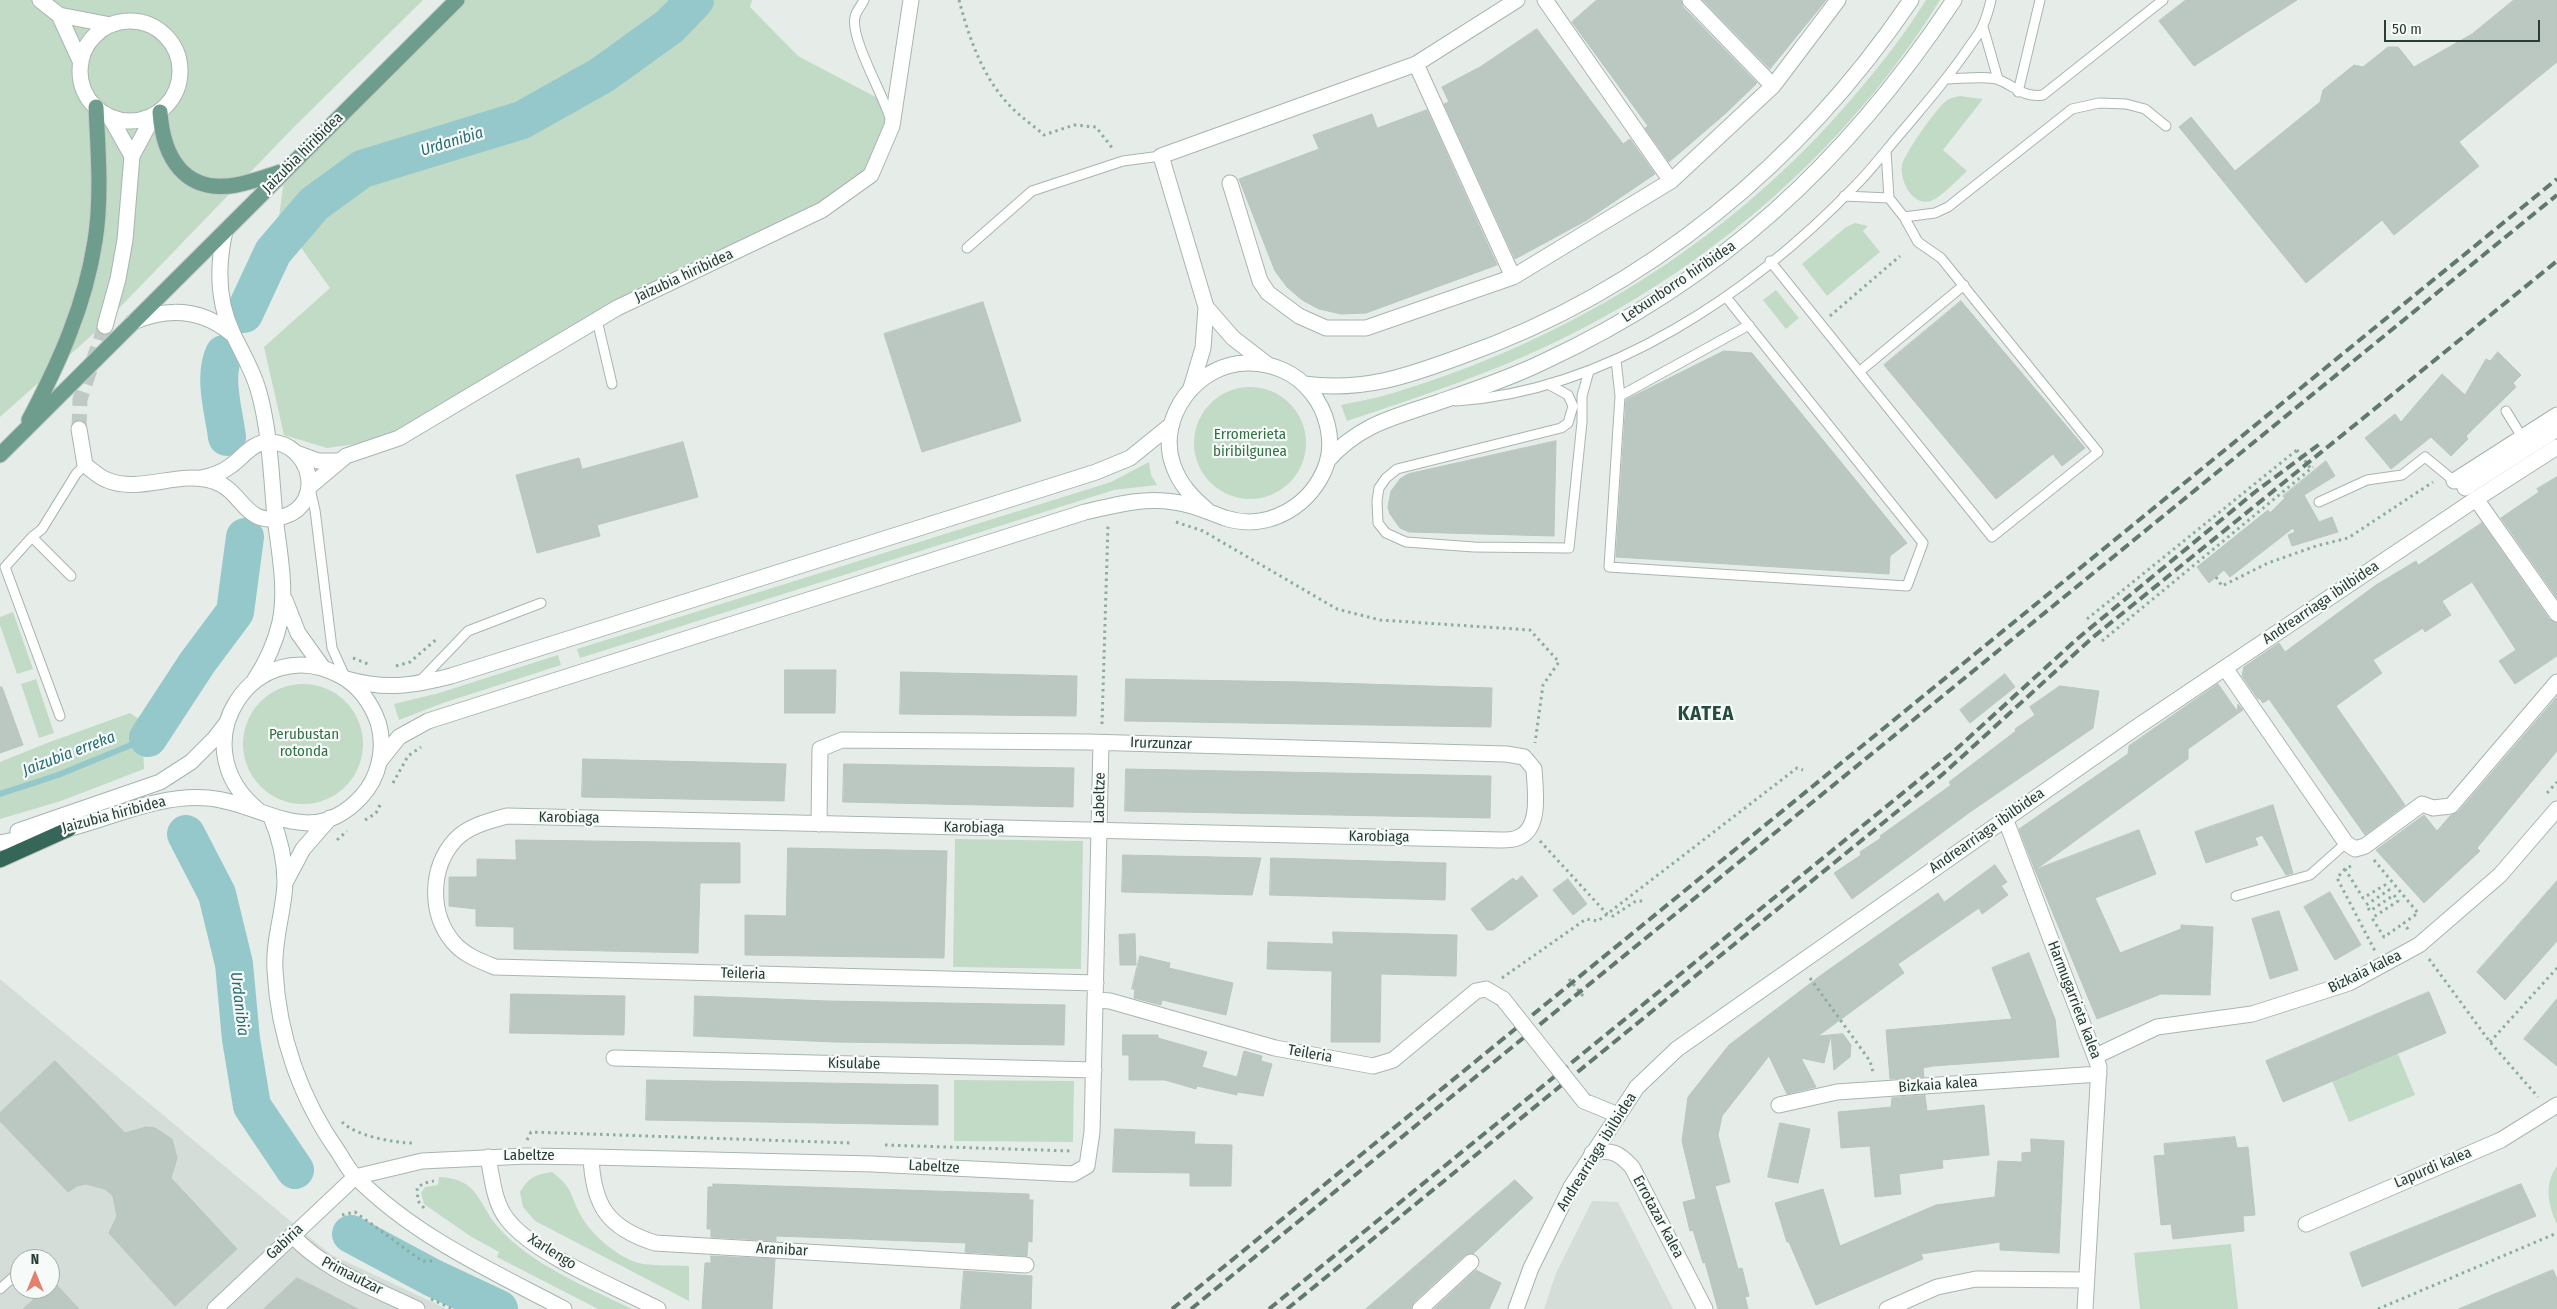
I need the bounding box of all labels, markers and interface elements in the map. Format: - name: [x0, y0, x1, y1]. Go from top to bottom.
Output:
- scale bar: [2387, 10, 2543, 42]
- text: 50 m: [2392, 20, 2422, 38]
- street label: Jaizubia hiribidea: [259, 109, 347, 197]
- water label: Urdanibia: [418, 123, 486, 161]
- street label: Letxunborro hiribidea: [1619, 237, 1739, 327]
- street label: Jaizubia hiribidea: [632, 245, 736, 307]
- park label: Erromerieta biribilgunea: [1213, 426, 1287, 461]
- street label: Andrearriaga ibilbidea: [2259, 557, 2383, 649]
- district label: KATEA: [1677, 702, 1735, 726]
- park label: Perubustan rotonda: [269, 726, 339, 761]
- water label: Jaizubia erreka: [20, 728, 118, 780]
- street label: Irurzunzar: [1130, 734, 1192, 754]
- street label: Labeltze: [1091, 772, 1109, 824]
- street label: Andrearriaga ibilbidea: [1926, 785, 2048, 877]
- street label: Jaizubia hiribidea: [60, 793, 168, 837]
- street label: Karobiaga: [538, 808, 600, 828]
- street label: Karobiaga: [943, 818, 1005, 838]
- street label: Karobiaga: [1348, 827, 1410, 847]
- street label: Harmugarrieta kalea: [2043, 938, 2105, 1062]
- street label: Bizkaia kalea: [2325, 947, 2405, 997]
- street label: Teileria: [720, 964, 766, 984]
- water label: Urdanibia: [226, 971, 252, 1037]
- street label: Teileria: [1286, 1041, 1334, 1067]
- street label: Kisulabe: [828, 1055, 880, 1073]
- street label: Bizkaia kalea: [1898, 1073, 1978, 1097]
- street label: Andrearriaga ibilbidea: [1553, 1089, 1641, 1215]
- street label: Lapurdi kalea: [2392, 1144, 2474, 1192]
- street label: Labeltze: [503, 1147, 555, 1165]
- street label: Labeltze: [908, 1157, 960, 1177]
- street label: Errotazar kalea: [1629, 1172, 1687, 1262]
- street label: Gabiria: [263, 1220, 307, 1264]
- street label: Xarlengo: [524, 1230, 580, 1274]
- street label: Aranibar: [756, 1240, 808, 1260]
- north arrow: [10, 1249, 60, 1299]
- text: N: [31, 1251, 39, 1268]
- street label: Primautzar: [318, 1253, 386, 1299]

